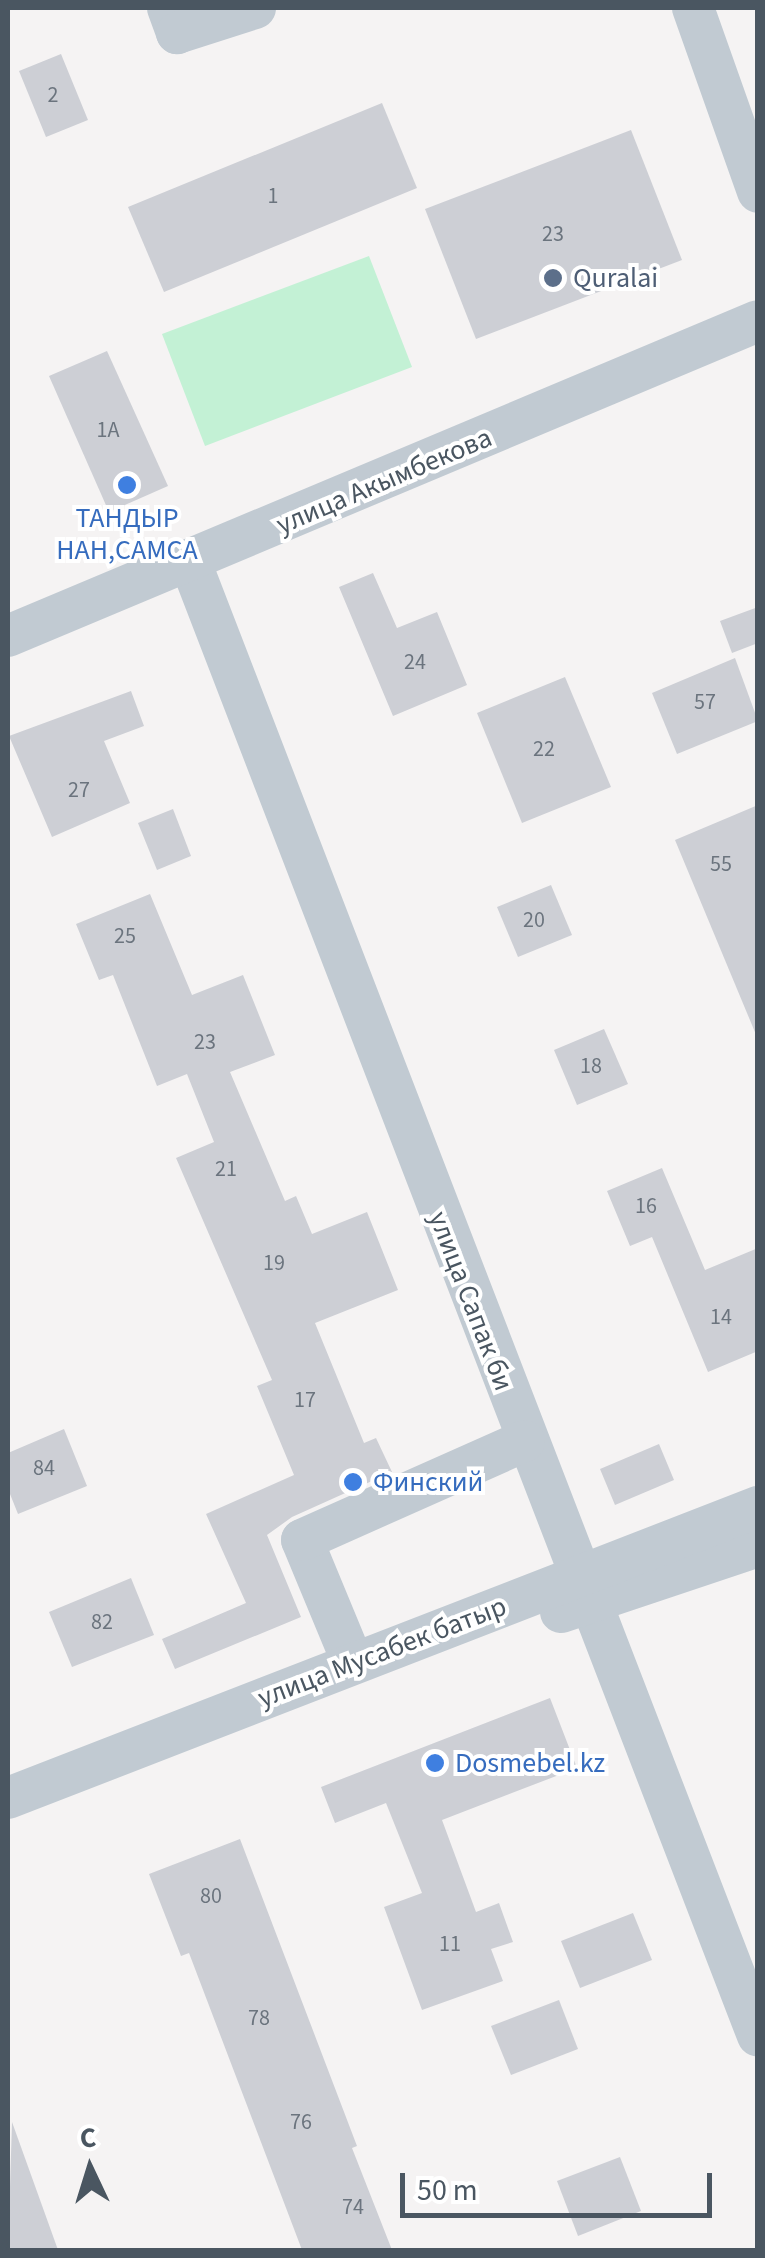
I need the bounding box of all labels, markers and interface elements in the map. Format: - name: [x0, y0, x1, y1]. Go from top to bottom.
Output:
- house number: 2: [48, 83, 58, 109]
- house number: 1: [268, 184, 278, 210]
- house number: 23: [542, 222, 564, 248]
- place label: Quralai: [573, 261, 658, 295]
- marker: Quralai: [542, 267, 564, 289]
- house number: 1A: [97, 418, 119, 444]
- street label: улица Акымбекова: [271, 420, 497, 542]
- marker: ТАНДЫР НАН,САМСА: [116, 474, 138, 496]
- place label: ТАНДЫР НАН,САМСА: [56, 501, 198, 567]
- house number: 24: [404, 650, 426, 676]
- house number: 57: [694, 690, 716, 716]
- house number: 22: [533, 737, 555, 763]
- house number: 27: [68, 778, 90, 804]
- house number: 55: [710, 852, 732, 878]
- house number: 20: [523, 908, 545, 934]
- house number: 25: [114, 924, 136, 950]
- house number: 23: [194, 1030, 216, 1056]
- house number: 18: [580, 1054, 602, 1080]
- house number: 21: [215, 1157, 237, 1183]
- house number: 16: [635, 1194, 657, 1220]
- street label: улица Сапак би: [421, 1207, 521, 1395]
- house number: 19: [263, 1251, 285, 1277]
- house number: 14: [710, 1305, 732, 1331]
- house number: 17: [294, 1388, 316, 1414]
- house number: 84: [33, 1456, 55, 1482]
- place label: Финский: [373, 1465, 483, 1499]
- marker: Финский: [342, 1471, 364, 1493]
- street label: улица Мусабек батыр: [253, 1589, 511, 1715]
- house number: 82: [91, 1610, 113, 1636]
- place label: Dosmebel.kz: [455, 1746, 605, 1780]
- marker: Dosmebel.kz: [424, 1752, 446, 1774]
- house number: 80: [200, 1884, 222, 1910]
- house number: 11: [439, 1932, 461, 1958]
- house number: 78: [248, 2006, 270, 2032]
- house number: 76: [290, 2110, 312, 2136]
- north arrow: [40, 2118, 140, 2218]
- text: С: [78, 2118, 97, 2159]
- scale bar: [405, 2153, 718, 2215]
- text: 50 m: [417, 2169, 478, 2212]
- house number: 74: [342, 2195, 364, 2221]

